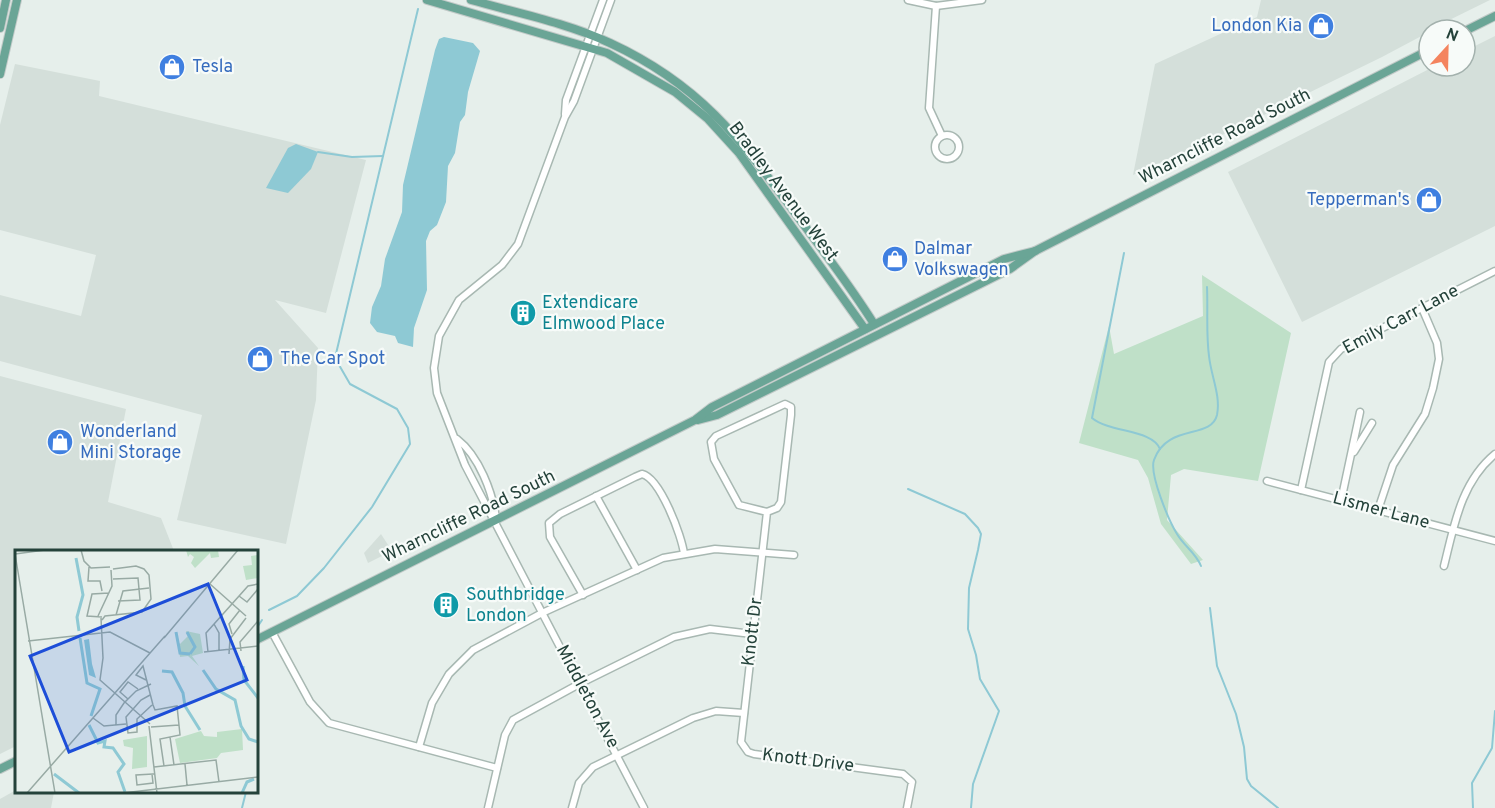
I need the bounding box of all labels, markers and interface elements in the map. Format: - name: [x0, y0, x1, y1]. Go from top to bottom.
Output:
- shop icon: London Kia: [1306, 11, 1336, 41]
- place label: London Kia: [1211, 15, 1302, 38]
- north arrow: [1417, 18, 1477, 78]
- text: N: [1443, 25, 1461, 47]
- shop icon: Tesla: [157, 52, 187, 82]
- place label: Tesla: [192, 56, 233, 79]
- street label: Wharncliffe Road South: [1135, 84, 1315, 190]
- street label: Bradley Avenue West: [723, 118, 843, 266]
- shop icon: Tepperman's: [1414, 185, 1444, 215]
- place label: Tepperman's: [1306, 189, 1410, 212]
- place label: Dalmar Volkswagen: [914, 238, 1009, 282]
- shop icon: Dalmar Volkswagen: [880, 244, 910, 274]
- street label: Emily Carr Lane: [1339, 280, 1463, 360]
- place label: Extendicare Elmwood Place: [542, 292, 665, 336]
- building icon: Extendicare Elmwood Place: [508, 298, 538, 328]
- shop icon: The Car Spot: [245, 344, 275, 374]
- place label: The Car Spot: [280, 348, 385, 371]
- place label: Wonderland Mini Storage: [80, 421, 181, 465]
- shop icon: Wonderland Mini Storage: [45, 427, 75, 457]
- street label: Wharncliffe Road South: [379, 465, 559, 569]
- street label: Lismer Lane: [1330, 487, 1432, 535]
- inset map: [15, 550, 258, 793]
- place label: Southbridge London: [466, 584, 565, 628]
- building icon: Southbridge London: [431, 590, 461, 620]
- street label: Knott Dr: [737, 596, 769, 668]
- street label: Middleton Ave: [550, 641, 624, 753]
- street label: Knott Drive: [761, 744, 855, 778]

